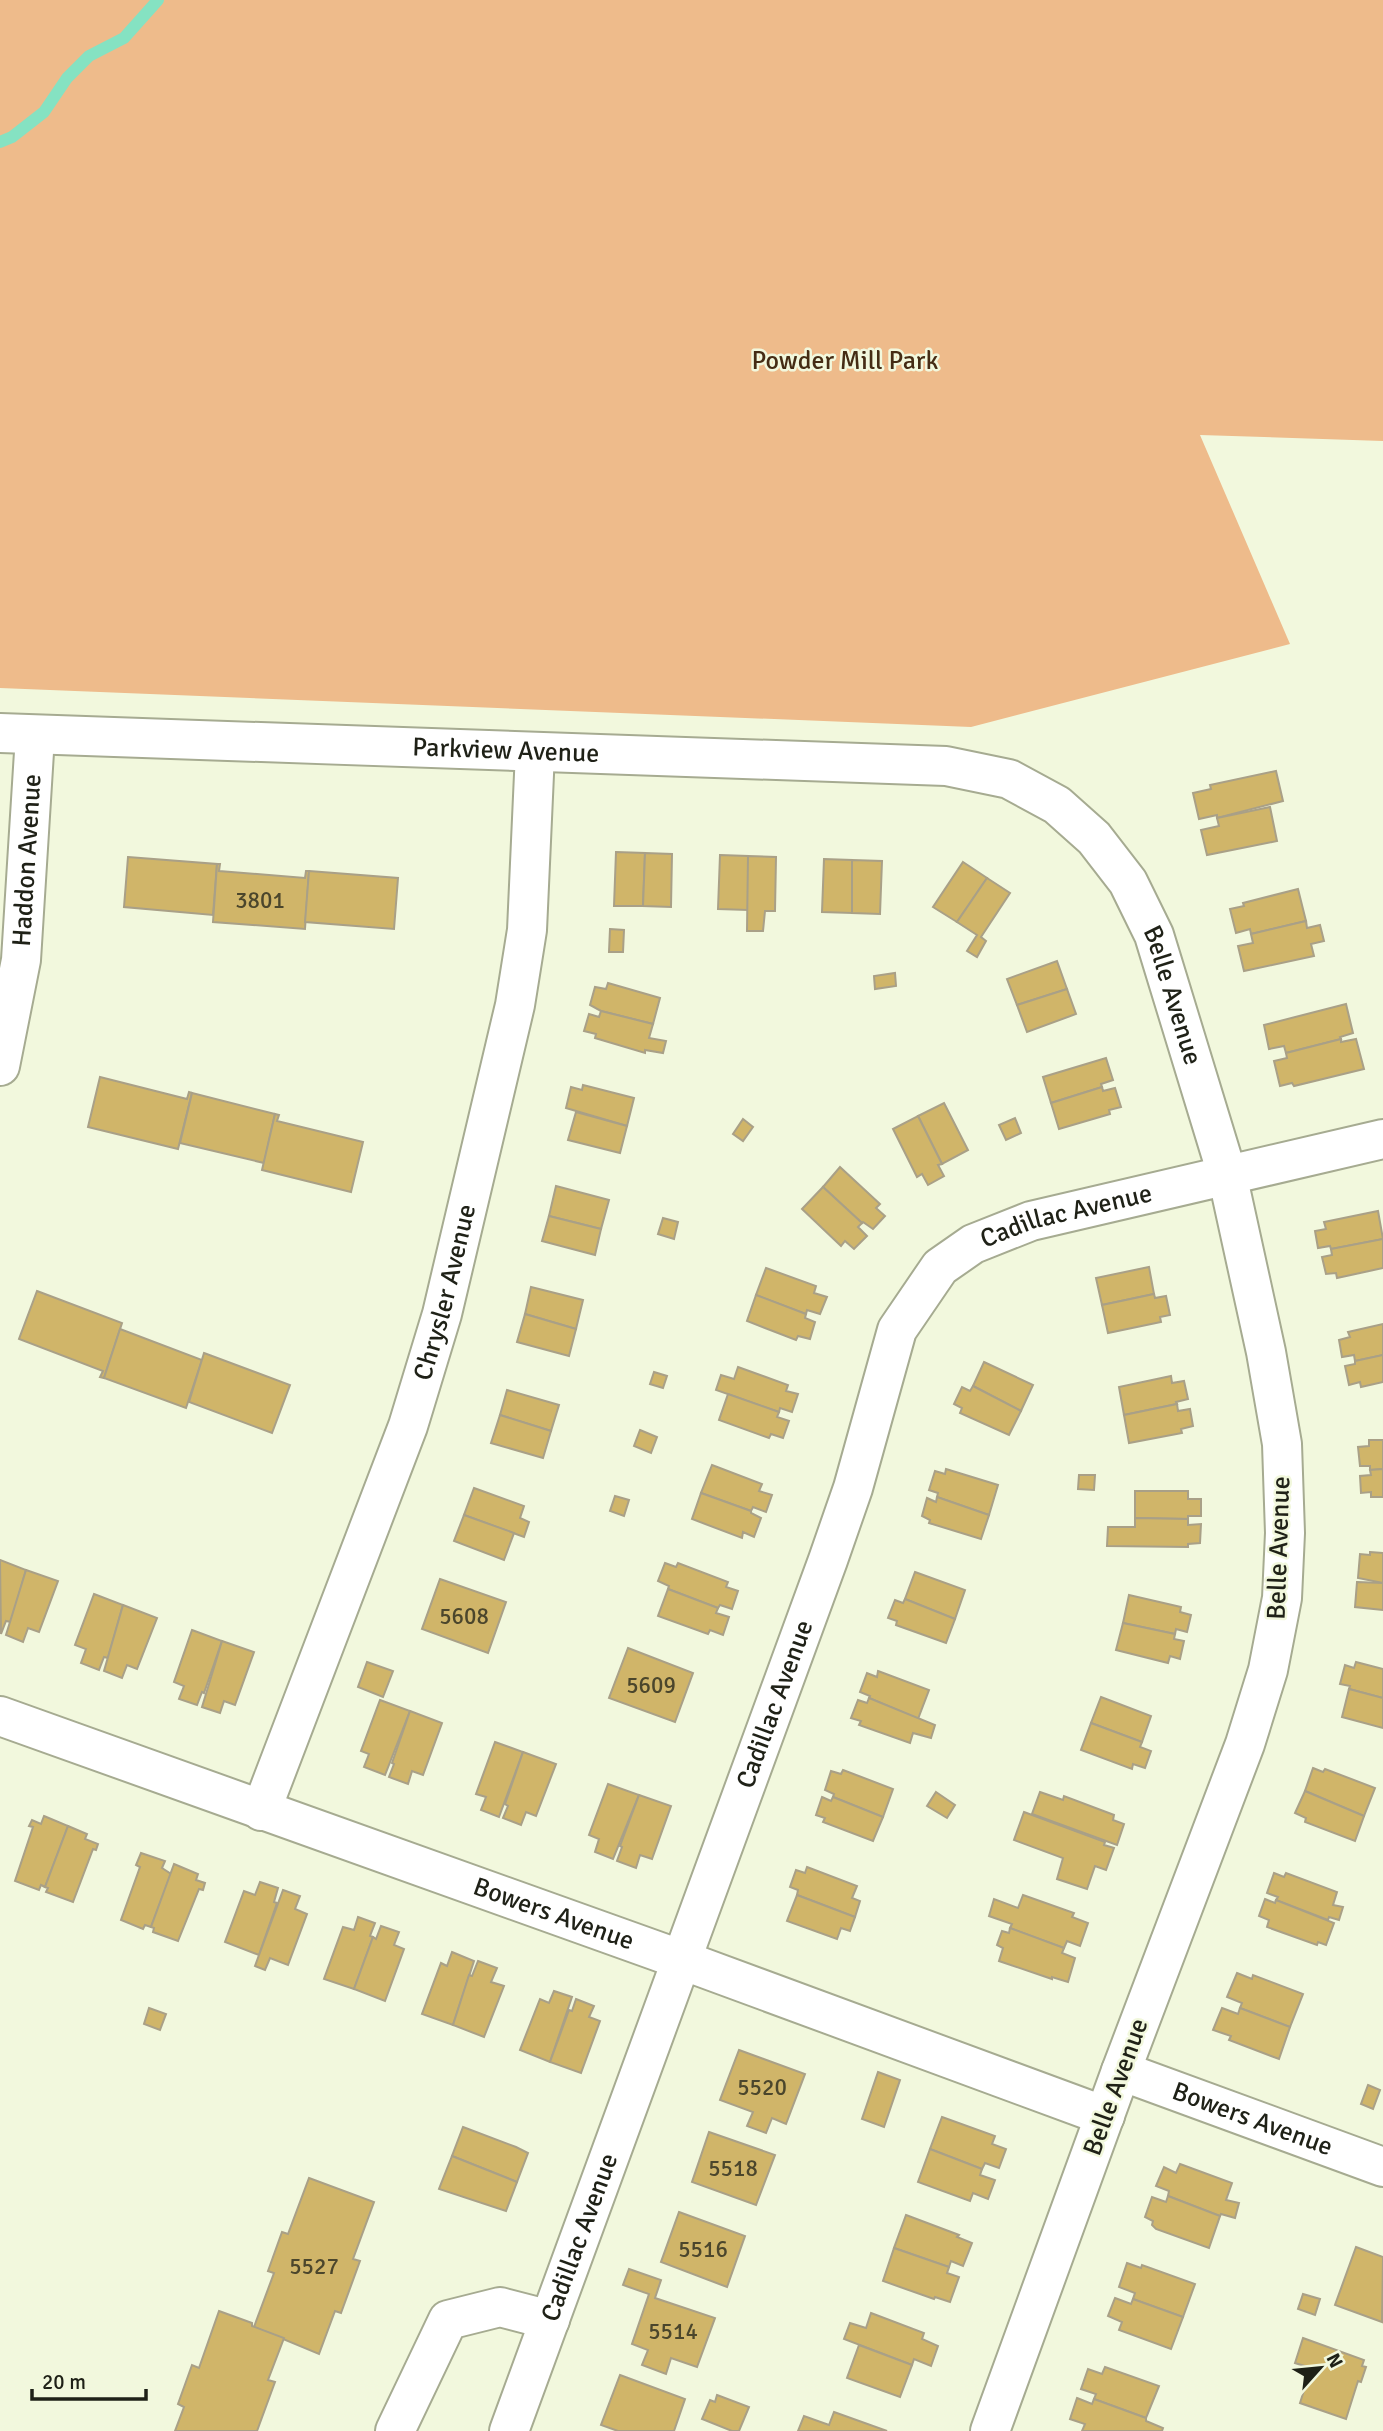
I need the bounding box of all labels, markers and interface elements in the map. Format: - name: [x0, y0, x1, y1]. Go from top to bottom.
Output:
- park label: Powder Mill Park: [752, 345, 938, 377]
- street label: Parkview Avenue: [412, 731, 600, 770]
- street label: Haddon Avenue: [6, 773, 49, 948]
- house number: 3801: [235, 886, 285, 915]
- street label: Belle Avenue: [1136, 920, 1209, 1069]
- street label: Cadillac Avenue: [976, 1177, 1155, 1255]
- street label: Chrysler Avenue: [407, 1201, 483, 1384]
- street label: Belle Avenue: [1261, 1476, 1297, 1620]
- house number: 5608: [439, 1602, 489, 1631]
- street label: Cadillac Avenue: [730, 1616, 821, 1793]
- house number: 5609: [626, 1671, 676, 1700]
- street label: Bowers Avenue: [469, 1871, 638, 1958]
- street label: Belle Avenue: [1076, 2014, 1156, 2160]
- house number: 5520: [737, 2073, 787, 2102]
- street label: Bowers Avenue: [1168, 2075, 1337, 2163]
- street label: Cadillac Avenue: [534, 2149, 625, 2326]
- house number: 5518: [708, 2154, 758, 2183]
- house number: 5516: [678, 2235, 728, 2264]
- house number: 5527: [289, 2252, 339, 2281]
- house number: 5514: [648, 2317, 698, 2346]
- north arrow: [1285, 2333, 1355, 2403]
- text: N: [1321, 2349, 1348, 2372]
- scale bar: [32, 2358, 145, 2402]
- text: 20 m: [42, 2369, 86, 2395]

